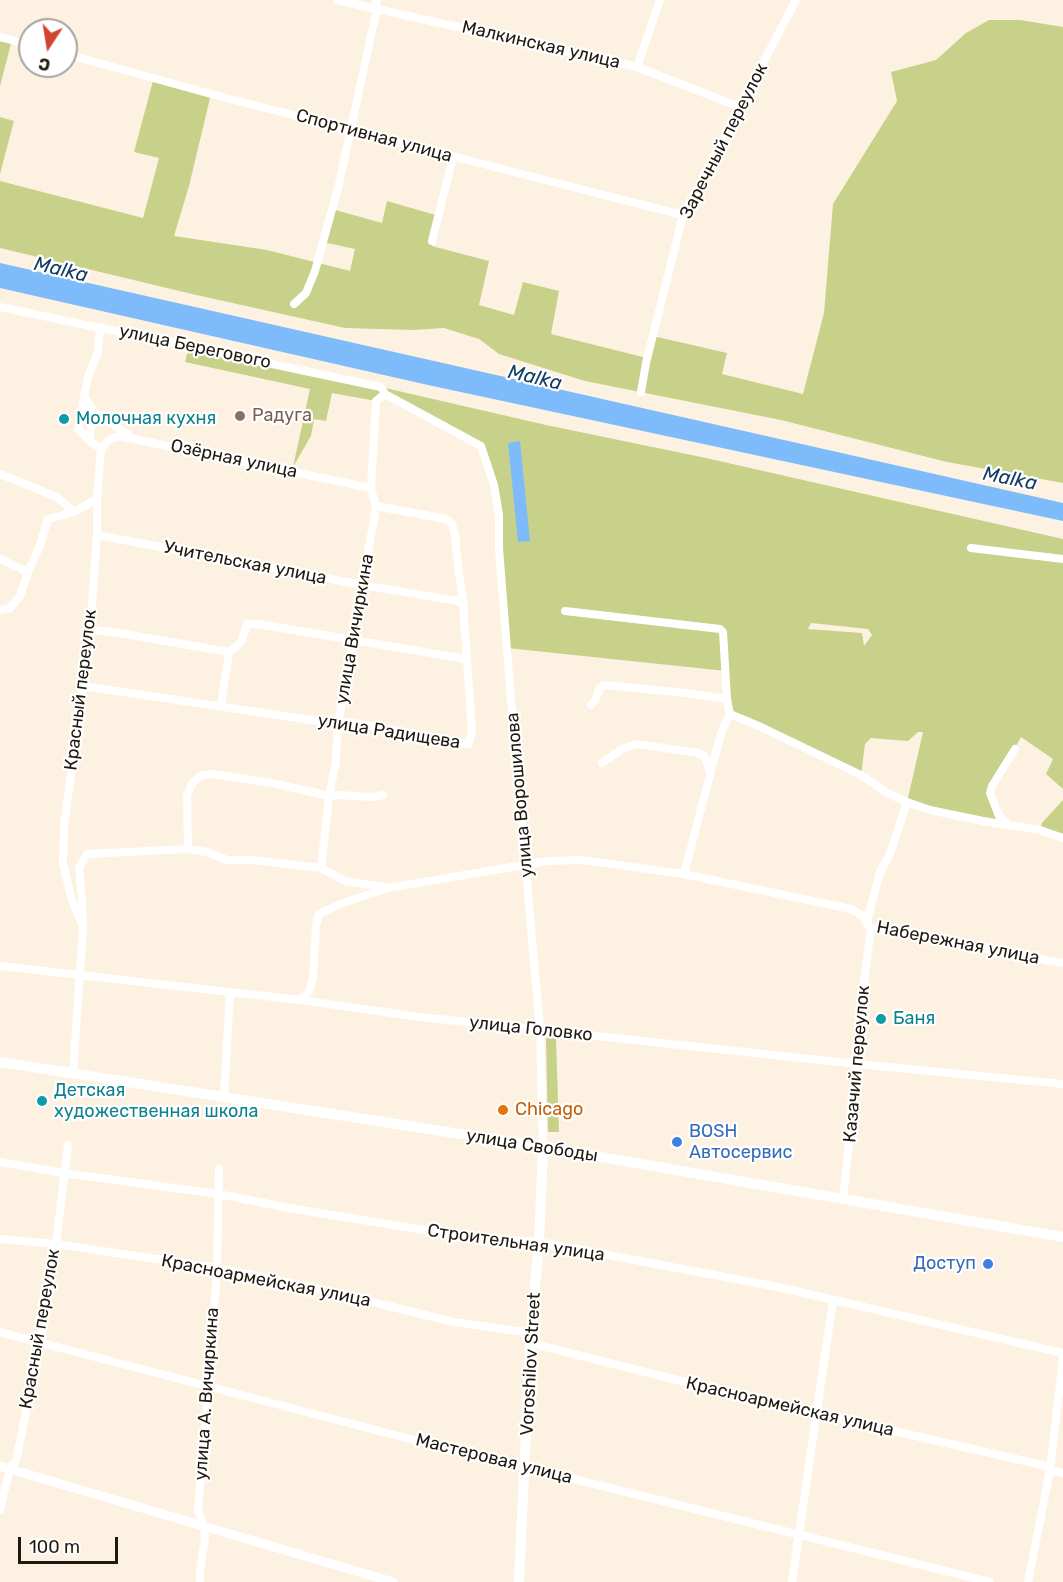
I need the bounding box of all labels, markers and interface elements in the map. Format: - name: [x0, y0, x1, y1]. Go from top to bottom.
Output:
- street label: Малкинская улица: [460, 16, 622, 74]
- north arrow: [18, 18, 78, 78]
- text: С: [37, 54, 52, 75]
- street label: Заречный переулок: [675, 60, 773, 222]
- street label: Спортивная улица: [294, 105, 454, 167]
- water label: Malka: [32, 252, 90, 288]
- street label: улица Берегового: [117, 320, 273, 374]
- water label: Malka: [506, 360, 564, 396]
- place label: Радуга: [252, 405, 312, 427]
- place label: Молочная кухня: [76, 408, 216, 430]
- marker: Радуга: [233, 409, 247, 423]
- marker: Молочная кухня: [57, 412, 71, 426]
- street label: Озёрная улица: [169, 435, 299, 483]
- water label: Malka: [981, 462, 1039, 496]
- street label: Учительская улица: [162, 537, 328, 589]
- street label: улица Вичиркина: [331, 552, 379, 706]
- street label: Красный переулок: [60, 608, 102, 772]
- street label: улица Радищева: [316, 710, 462, 754]
- street label: улица Ворошилова: [502, 712, 538, 878]
- street label: Набережная улица: [875, 917, 1041, 969]
- street label: Казачий переулок: [839, 984, 875, 1144]
- place label: Баня: [893, 1008, 935, 1030]
- street label: улица Головко: [468, 1012, 594, 1046]
- marker: Баня: [874, 1012, 888, 1026]
- place label: Детская художественная школа: [54, 1080, 258, 1122]
- marker: Детская художественная школа: [35, 1094, 49, 1108]
- place label: Chicago: [515, 1099, 583, 1121]
- marker: Chicago: [496, 1103, 510, 1117]
- place label: BOSH Автосервис: [689, 1121, 792, 1164]
- street label: улица Свободы: [465, 1125, 599, 1167]
- marker: BOSH Автосервис: [670, 1135, 684, 1149]
- street label: Строительная улица: [426, 1220, 606, 1266]
- street label: Красный переулок: [15, 1247, 65, 1411]
- street label: Красноармейская улица: [159, 1250, 373, 1312]
- place label: Доступ: [913, 1253, 976, 1275]
- marker: Доступ: [981, 1257, 995, 1271]
- street label: Voroshilov Street: [516, 1292, 546, 1436]
- street label: улица А. Вичиркина: [190, 1307, 224, 1481]
- street label: Красноармейская улица: [684, 1373, 896, 1441]
- street label: Мастеровая улица: [413, 1429, 575, 1489]
- scale bar: [21, 1525, 122, 1563]
- text: 100 m: [29, 1536, 80, 1558]

